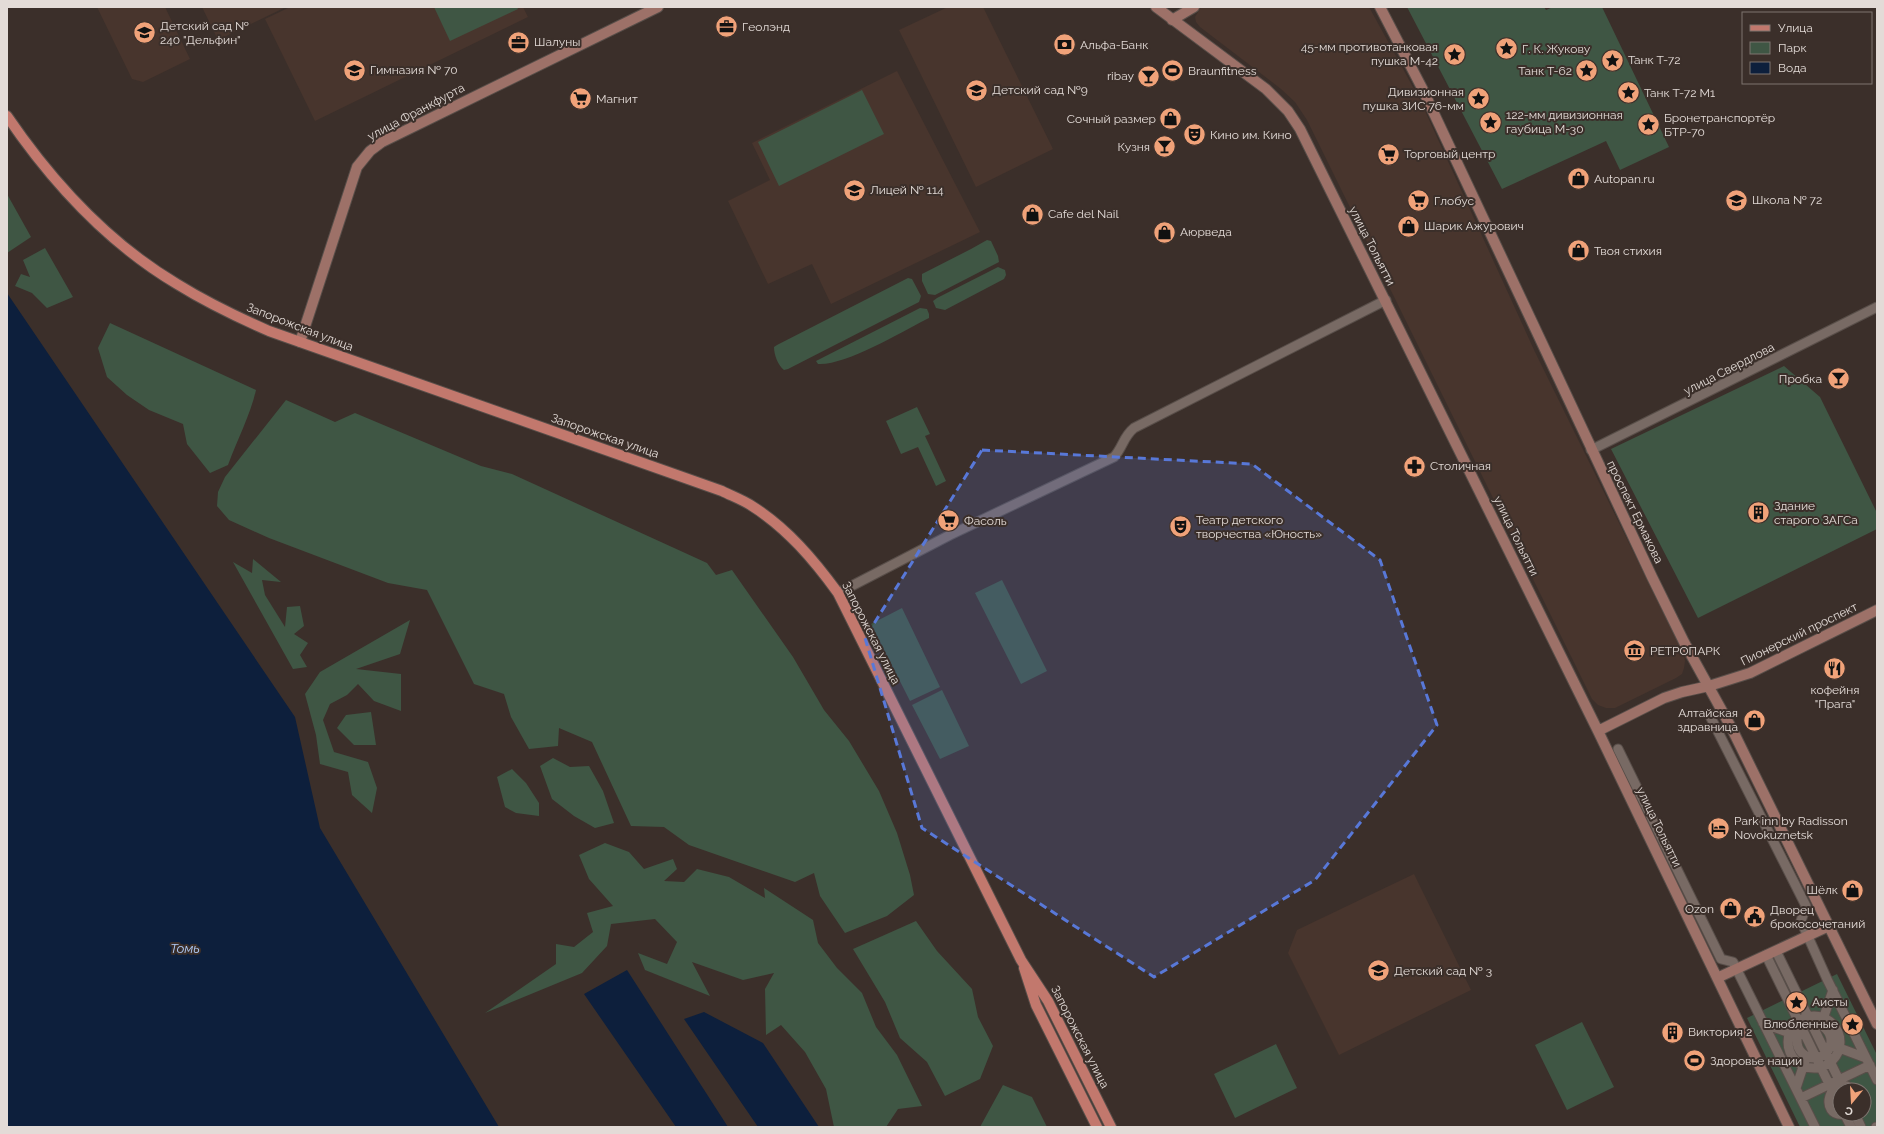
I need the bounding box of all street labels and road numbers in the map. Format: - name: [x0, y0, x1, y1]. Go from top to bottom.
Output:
- street label: улица Франкфурта: [365, 81, 467, 143]
- street label: улица Тольятти: [1346, 204, 1398, 288]
- street label: Запорожская улица: [245, 300, 355, 354]
- street label: улица Свердлова: [1681, 340, 1777, 398]
- street label: Запорожская улица: [549, 411, 661, 461]
- street label: проспект Ермакова: [1604, 458, 1666, 566]
- street label: улица Тольятти: [1491, 494, 1541, 578]
- street label: Запорожская улица: [839, 579, 903, 687]
- street label: Пионерский проспект: [1738, 599, 1860, 668]
- street label: улица Тольятти: [1634, 785, 1684, 869]
- street label: Запорожская улица: [1048, 983, 1112, 1091]

